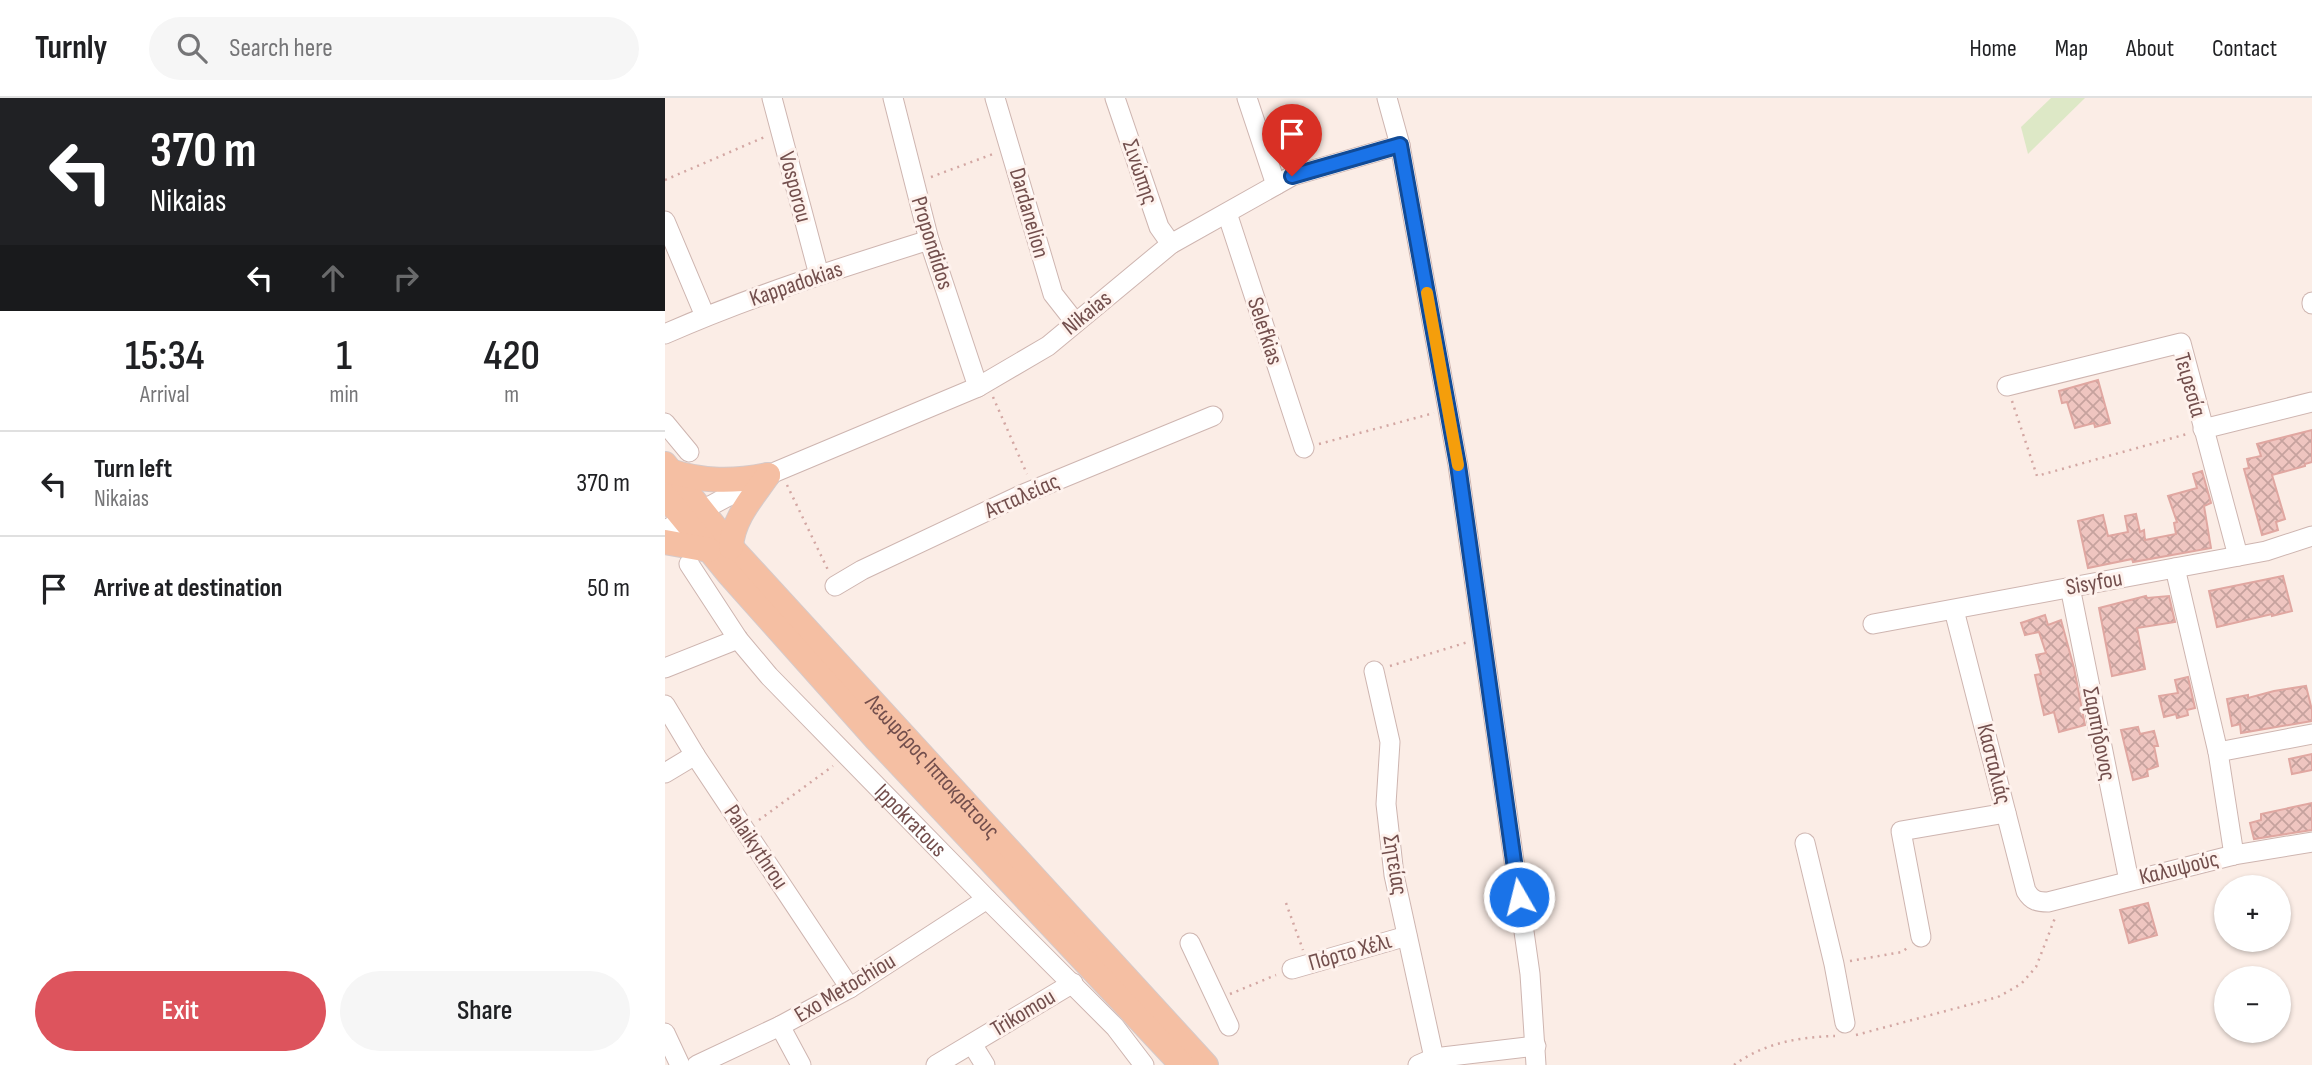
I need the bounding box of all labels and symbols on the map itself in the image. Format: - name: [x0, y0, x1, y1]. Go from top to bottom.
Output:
- pin: [1262, 104, 1322, 176]
- street label: Σινώπης: [1116, 136, 1164, 208]
- street label: Vosporou: [772, 149, 818, 225]
- street label: Dardanelion: [1003, 165, 1055, 261]
- street label: Propondidos: [905, 193, 959, 293]
- street label: Kappadokias: [746, 255, 846, 313]
- street label: Nikaias: [1057, 285, 1117, 341]
- street label: Selefkias: [1241, 294, 1289, 368]
- street label: Τειρεσία: [2168, 350, 2213, 421]
- street label: Ατταλείας: [980, 467, 1064, 525]
- street label: Sisyfou: [2064, 564, 2124, 602]
- street label: Σαρπήδονος: [2076, 685, 2122, 783]
- street label: Λεωφόρος Ιπποκράτους: [859, 688, 1006, 845]
- street label: Κασταλιάς: [1971, 721, 2017, 807]
- street label: Ippokratous: [868, 778, 952, 863]
- street label: Palaikythrou: [718, 799, 794, 895]
- street label: Σητείας: [1376, 833, 1414, 897]
- street label: Καλυψούς: [2137, 845, 2221, 891]
- position arrow: [1482, 860, 1556, 934]
- street label: Πόρτο Χέλι: [1305, 927, 1395, 977]
- street label: Exo Metochiou: [790, 947, 900, 1029]
- street label: Trikomou: [986, 983, 1060, 1043]

